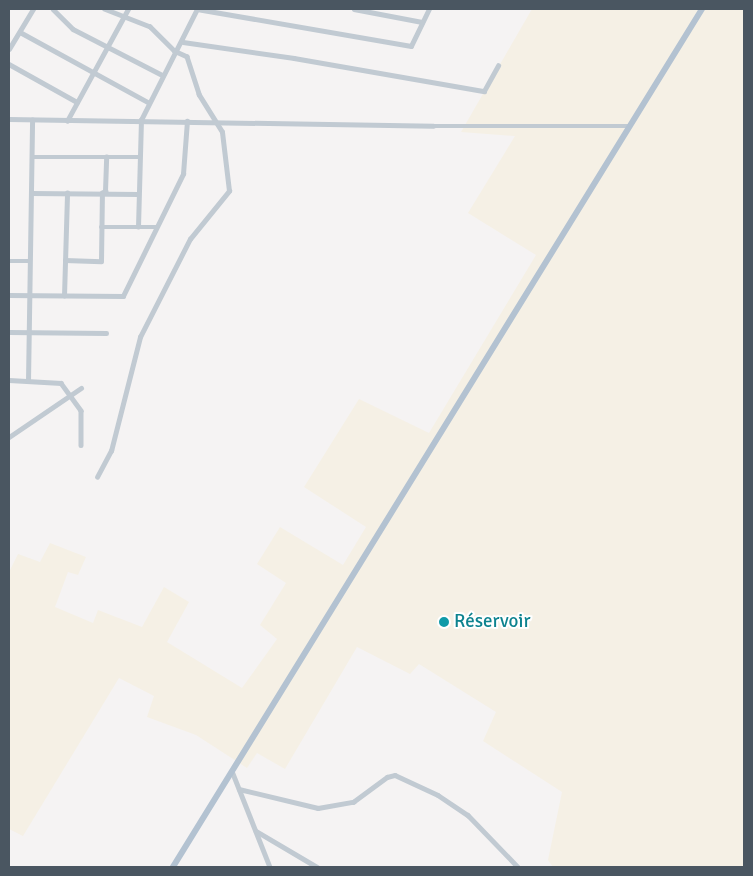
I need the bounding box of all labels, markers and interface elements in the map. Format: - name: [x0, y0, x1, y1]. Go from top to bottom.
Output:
- place label: Réservoir: [454, 611, 530, 633]
- marker: Réservoir: [438, 616, 450, 628]

